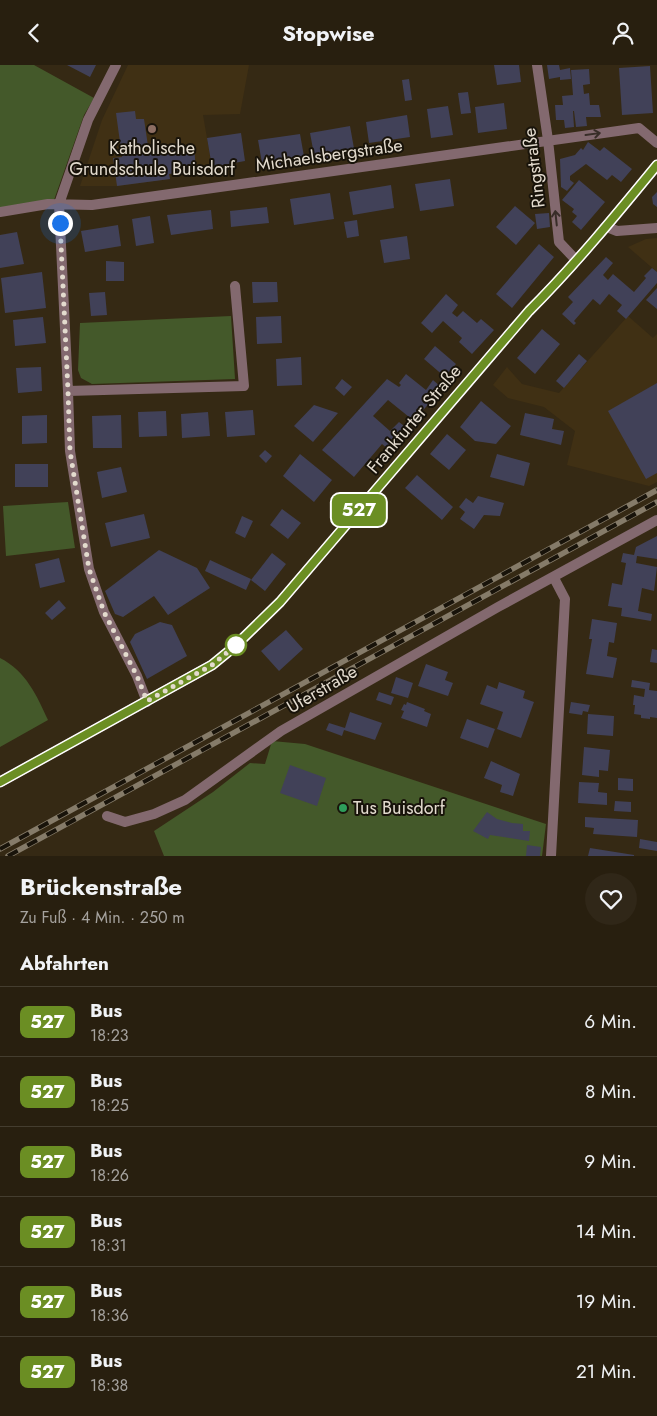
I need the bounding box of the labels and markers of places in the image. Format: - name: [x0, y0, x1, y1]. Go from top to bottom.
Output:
- marker: Katholische Grundschule Buisdorf: [146, 123, 158, 135]
- place label: Katholische Grundschule Buisdorf: [69, 135, 236, 182]
- unlabelled marker: [225, 634, 247, 656]
- place label: Tus Buisdorf: [353, 795, 446, 821]
- marker: Tus Buisdorf: [337, 802, 349, 814]

